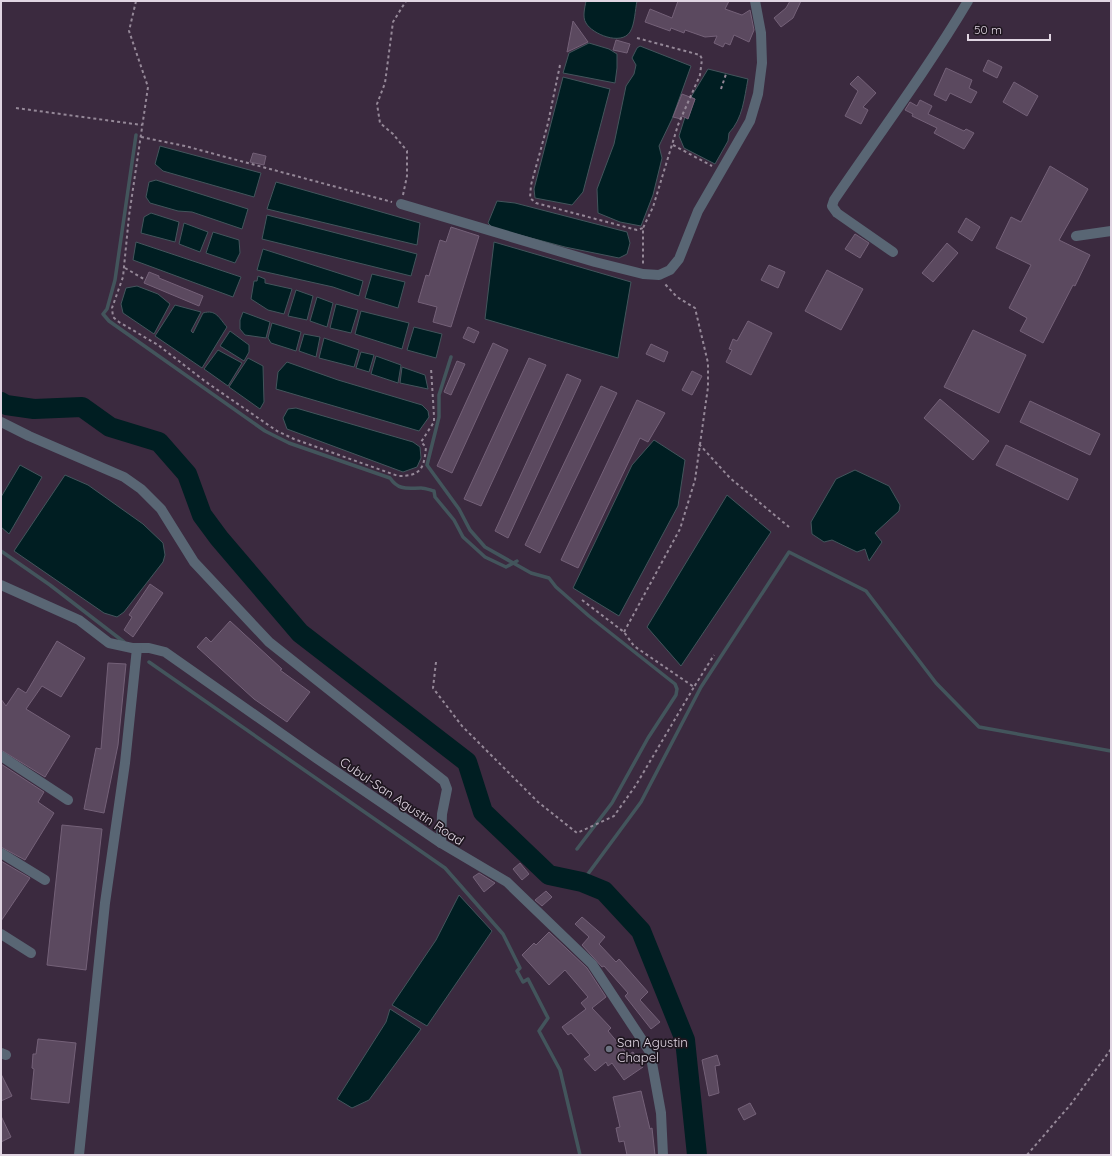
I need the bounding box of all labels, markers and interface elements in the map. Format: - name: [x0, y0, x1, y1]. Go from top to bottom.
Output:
- scale bar: [968, 16, 1050, 42]
- text: 50 m: [974, 22, 1002, 37]
- street label: Cubul-San Agustin Road: [337, 754, 467, 848]
- place label: San Agustin Chapel: [617, 1034, 688, 1065]
- marker: San Agustin Chapel: [604, 1044, 614, 1054]

